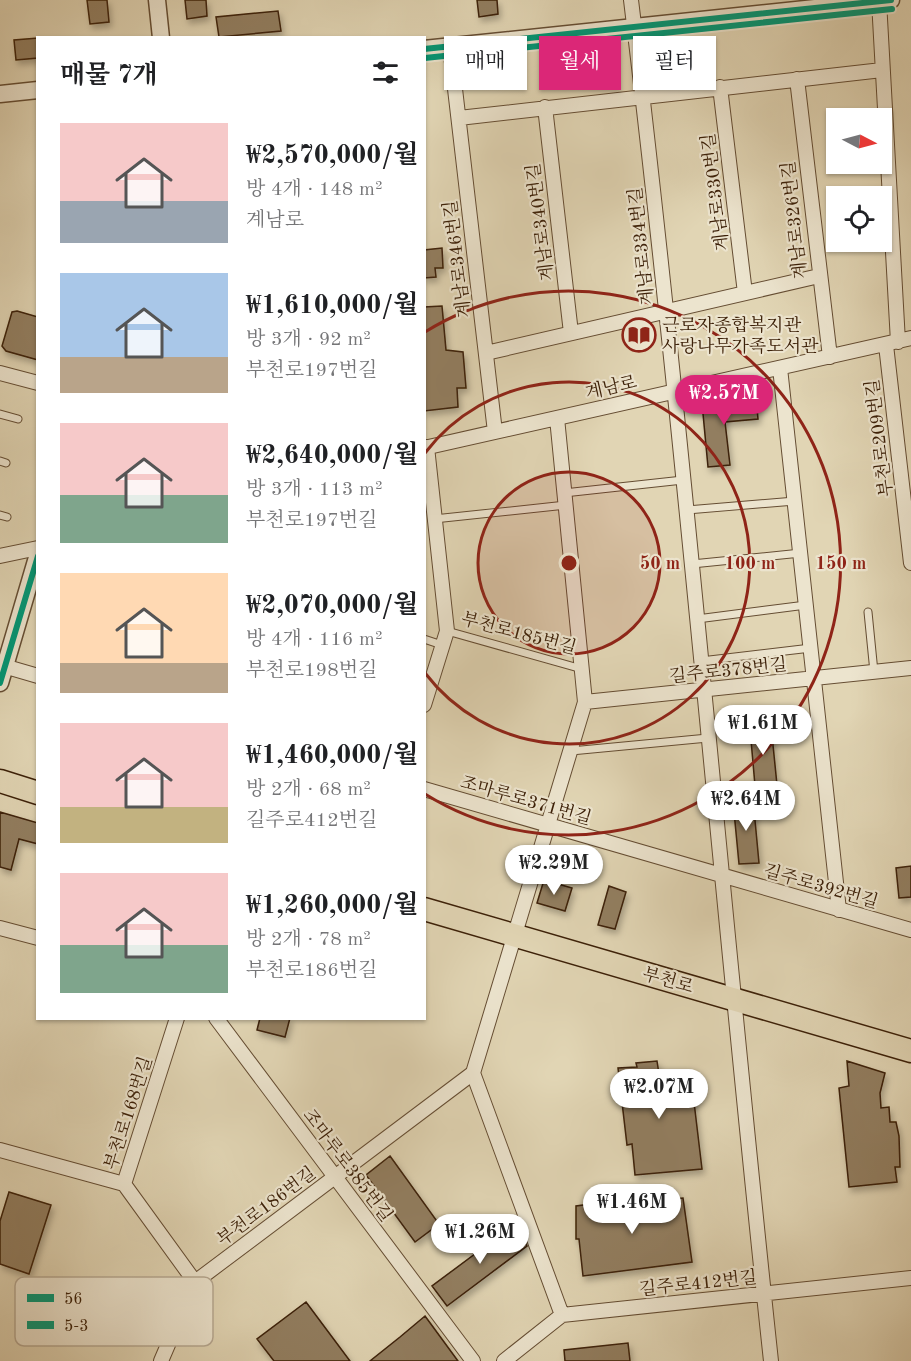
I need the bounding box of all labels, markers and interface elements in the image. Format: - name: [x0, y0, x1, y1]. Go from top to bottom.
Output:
- chip: 매매: [444, 36, 527, 90]
- chip: 월세: [539, 36, 621, 90]
- chip: 필터: [633, 36, 716, 90]
- icon: filters: [369, 56, 402, 89]
- text: 매물 7개: [60, 63, 158, 89]
- north arrow: [826, 108, 892, 174]
- map controls: [826, 108, 892, 252]
- street label: 계남로330번길: [699, 132, 732, 252]
- text: ₩2,570,000/월: [246, 143, 418, 169]
- icon: home: [108, 147, 180, 219]
- street label: 계남로326번길: [779, 160, 810, 280]
- street label: 계남로340번길: [524, 162, 557, 282]
- text: 방 4개 · 148 m²: [246, 180, 383, 200]
- street label: 계남로334번길: [626, 186, 657, 306]
- button: locate: [826, 186, 892, 252]
- street label: 계남로346번길: [441, 199, 474, 319]
- text: 계남로: [246, 211, 304, 231]
- text: ₩1,610,000/월: [246, 293, 418, 319]
- icon: home: [108, 297, 180, 369]
- place label: 근로자종합복지관 사랑나무가족도서관: [662, 315, 819, 356]
- library icon: 근로자종합복지관 사랑나무가족도서관: [621, 317, 657, 353]
- text: 방 3개 · 92 m²: [246, 330, 371, 350]
- text: 부천로197번길: [246, 361, 377, 381]
- street label: 계남로: [584, 372, 639, 403]
- pin: ₩2.57M: [675, 375, 773, 426]
- street label: 부천로209번길: [863, 378, 896, 498]
- text: ₩2.57M: [689, 384, 759, 404]
- text: ₩2,640,000/월: [246, 443, 418, 469]
- icon: home: [108, 447, 180, 519]
- text: 방 3개 · 113 m²: [246, 480, 383, 500]
- text: 부천로197번길: [246, 511, 377, 531]
- centre of rings: [559, 553, 579, 573]
- text: 50 m: [640, 555, 680, 573]
- text: 100 m: [725, 555, 775, 573]
- text: 150 m: [816, 555, 866, 573]
- text: ₩2,070,000/월: [246, 593, 418, 619]
- icon: home: [108, 597, 180, 669]
- street label: 부천로185번길: [459, 609, 578, 658]
- text: 방 4개 · 116 m²: [246, 630, 383, 650]
- street label: 길주로378번길: [668, 655, 788, 686]
- text: 부천로198번길: [246, 661, 377, 681]
- pin: ₩1.61M: [714, 705, 812, 756]
- text: ₩1.61M: [728, 714, 798, 734]
- text: ₩1,460,000/월: [246, 743, 418, 769]
- icon: home: [108, 747, 180, 819]
- street label: 조마루로371번길: [458, 773, 594, 828]
- text: 방 2개 · 68 m²: [246, 780, 371, 800]
- pin: ₩2.64M: [697, 781, 795, 832]
- text: ₩2.64M: [711, 790, 781, 810]
- text: 길주로412번길: [246, 811, 377, 831]
- pin: ₩2.29M: [505, 845, 603, 896]
- text: ₩2.29M: [519, 854, 589, 874]
- street label: 길주로392번길: [761, 861, 880, 912]
- text: ₩1,260,000/월: [246, 893, 418, 919]
- icon: home: [108, 897, 180, 969]
- text: 방 2개 · 78 m²: [246, 930, 371, 950]
- text: 부천로186번길: [246, 961, 377, 981]
- street label: 부천로: [640, 964, 696, 997]
- street label: 부천로168번길: [101, 1054, 156, 1172]
- pin: ₩2.07M: [610, 1069, 708, 1120]
- text: ₩2.07M: [624, 1078, 694, 1098]
- street label: 조마루로385번길: [299, 1105, 396, 1225]
- street label: 부천로186번길: [213, 1163, 319, 1250]
- pin: ₩1.46M: [583, 1184, 681, 1235]
- text: ₩1.46M: [597, 1193, 667, 1213]
- pin: ₩1.26M: [431, 1214, 529, 1265]
- text: ₩1.26M: [445, 1223, 515, 1243]
- street label: 길주로412번길: [638, 1268, 758, 1299]
- legend: [15, 1277, 213, 1346]
- text: 56: [64, 1292, 83, 1308]
- text: 5-3: [64, 1319, 88, 1335]

